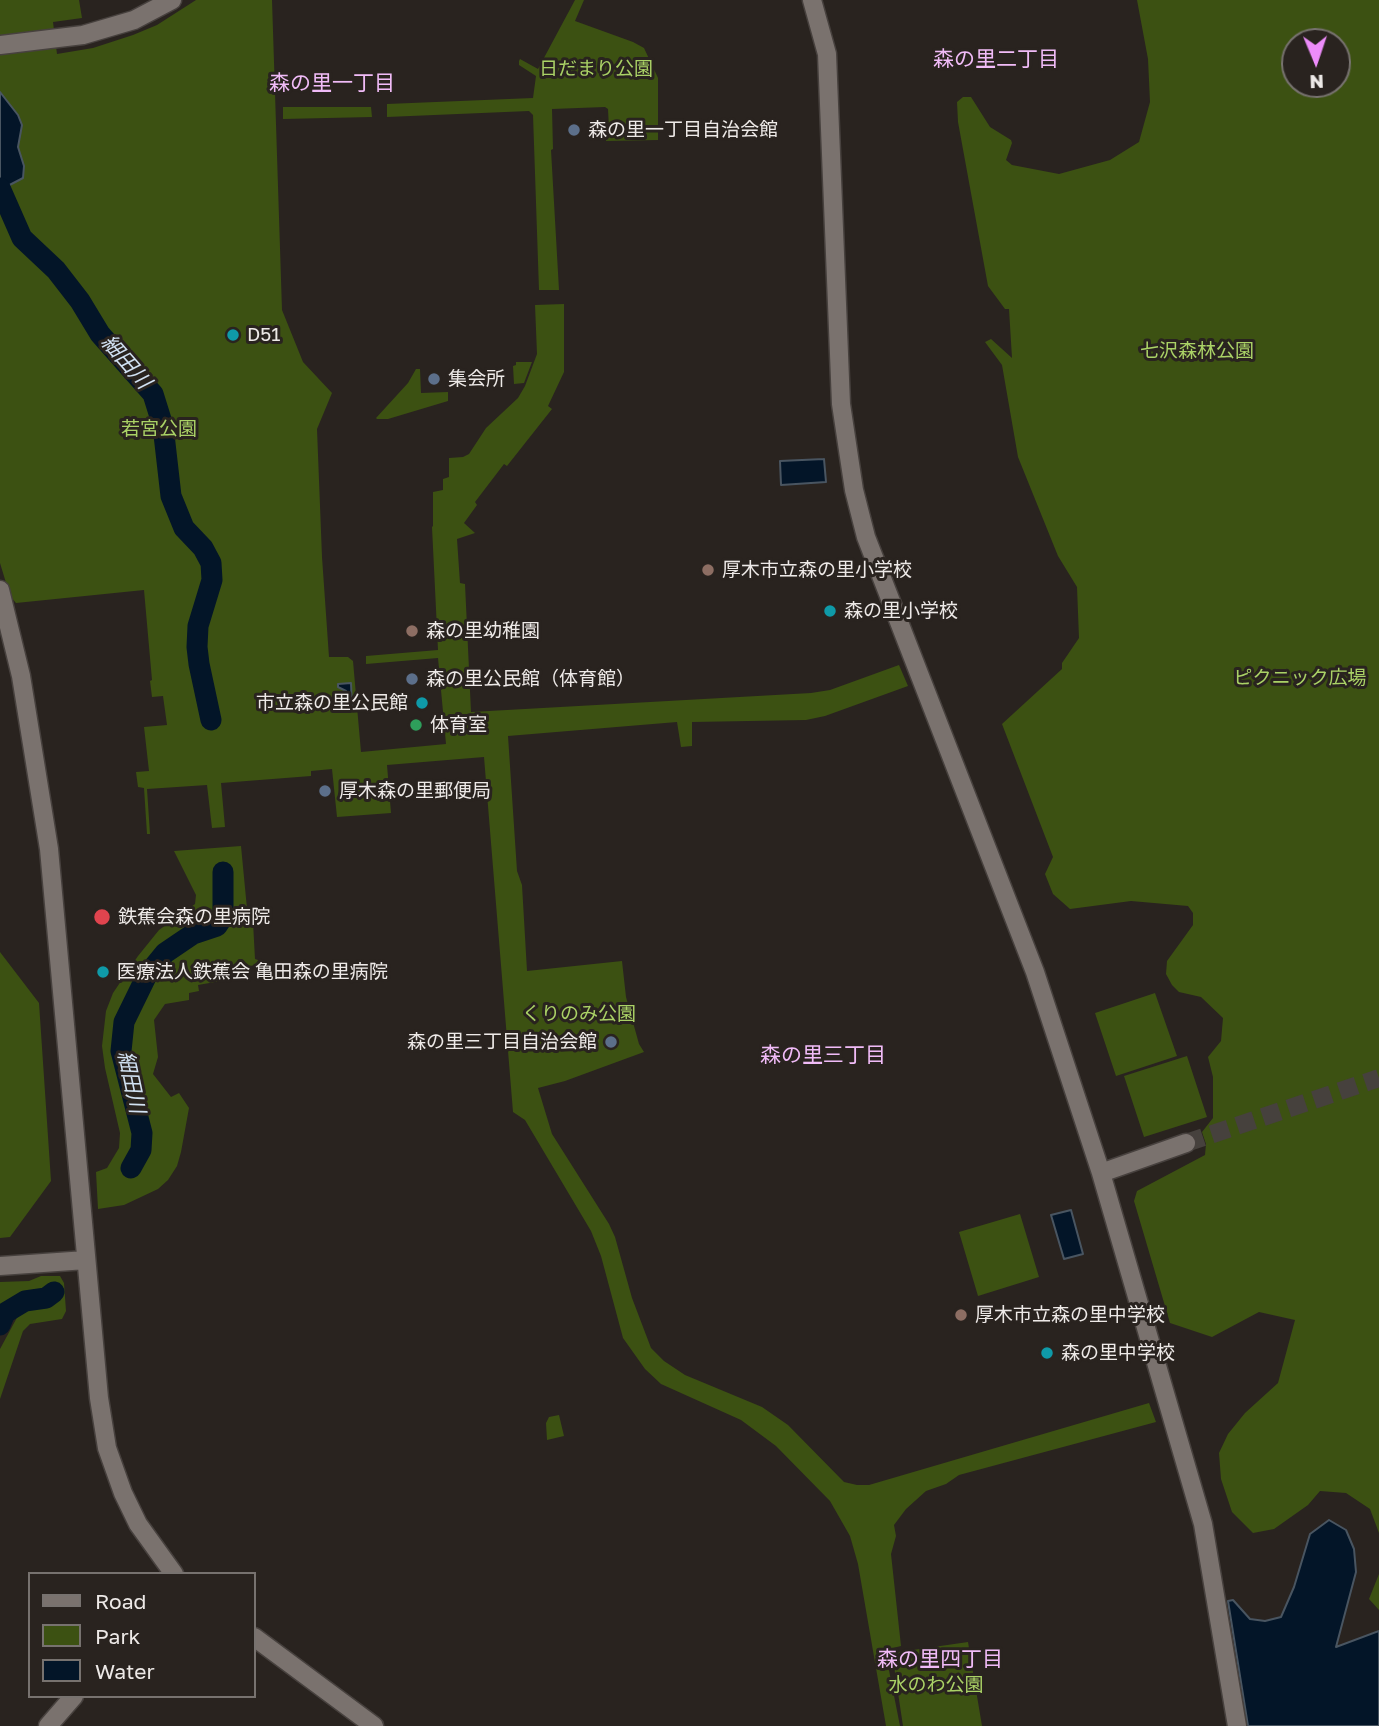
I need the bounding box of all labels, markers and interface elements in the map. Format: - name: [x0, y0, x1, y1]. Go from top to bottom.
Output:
- north arrow: [1281, 28, 1351, 98]
- district label: 森の里二丁目: [933, 46, 1059, 72]
- park label: 日だまり公園: [539, 58, 653, 80]
- district label: 森の里一丁目: [269, 70, 395, 96]
- text: N: [1309, 71, 1324, 94]
- place label: 森の里一丁目自治会館: [588, 119, 778, 141]
- marker: 森の里一丁目自治会館: [566, 122, 582, 138]
- place label: D51: [247, 324, 281, 346]
- marker: D51: [225, 327, 241, 343]
- water label: 細田川: [96, 330, 156, 394]
- park label: 七沢森林公園: [1140, 340, 1254, 362]
- place label: 集会所: [448, 368, 505, 390]
- marker: 集会所: [426, 371, 442, 387]
- park label: 若宮公園: [121, 418, 197, 440]
- place label: 厚木市立森の里小学校: [722, 559, 912, 581]
- marker: 厚木市立森の里小学校: [700, 562, 716, 578]
- place label: 森の里小学校: [844, 600, 958, 622]
- marker: 森の里小学校: [822, 603, 838, 619]
- place label: 森の里幼稚園: [426, 620, 540, 642]
- marker: 森の里幼稚園: [404, 623, 420, 639]
- park label: ピクニック広場: [1234, 667, 1366, 689]
- place label: 森の里公民館（体育館）: [426, 668, 635, 690]
- marker: 森の里公民館（体育館）: [404, 671, 420, 687]
- place label: 市立森の里公民館: [256, 692, 408, 714]
- marker: 市立森の里公民館: [414, 695, 430, 711]
- place label: 体育室: [430, 714, 487, 736]
- marker: 体育室: [408, 717, 424, 733]
- place label: 厚木森の里郵便局: [339, 780, 491, 802]
- marker: 厚木森の里郵便局: [317, 783, 333, 799]
- place label: 鉄蕉会森の里病院: [118, 906, 270, 928]
- marker: 鉄蕉会森の里病院: [92, 907, 112, 927]
- place label: 医療法人鉄蕉会 亀田森の里病院: [117, 961, 388, 983]
- marker: 医療法人鉄蕉会 亀田森の里病院: [95, 964, 111, 980]
- park label: くりのみ公園: [522, 1003, 636, 1025]
- place label: 森の里三丁目自治会館: [407, 1031, 597, 1053]
- marker: 森の里三丁目自治会館: [603, 1034, 619, 1050]
- district label: 森の里三丁目: [760, 1042, 886, 1068]
- water label: 細田川: [112, 1049, 150, 1115]
- place label: 厚木市立森の里中学校: [975, 1304, 1165, 1326]
- marker: 厚木市立森の里中学校: [953, 1307, 969, 1323]
- place label: 森の里中学校: [1061, 1342, 1175, 1364]
- marker: 森の里中学校: [1039, 1345, 1055, 1361]
- legend: [28, 1572, 256, 1698]
- text: Road: [95, 1588, 146, 1614]
- text: Park: [95, 1623, 140, 1649]
- district label: 森の里四丁目: [877, 1646, 1003, 1672]
- text: Water: [95, 1658, 155, 1684]
- park label: 水のわ公園: [889, 1674, 983, 1696]

